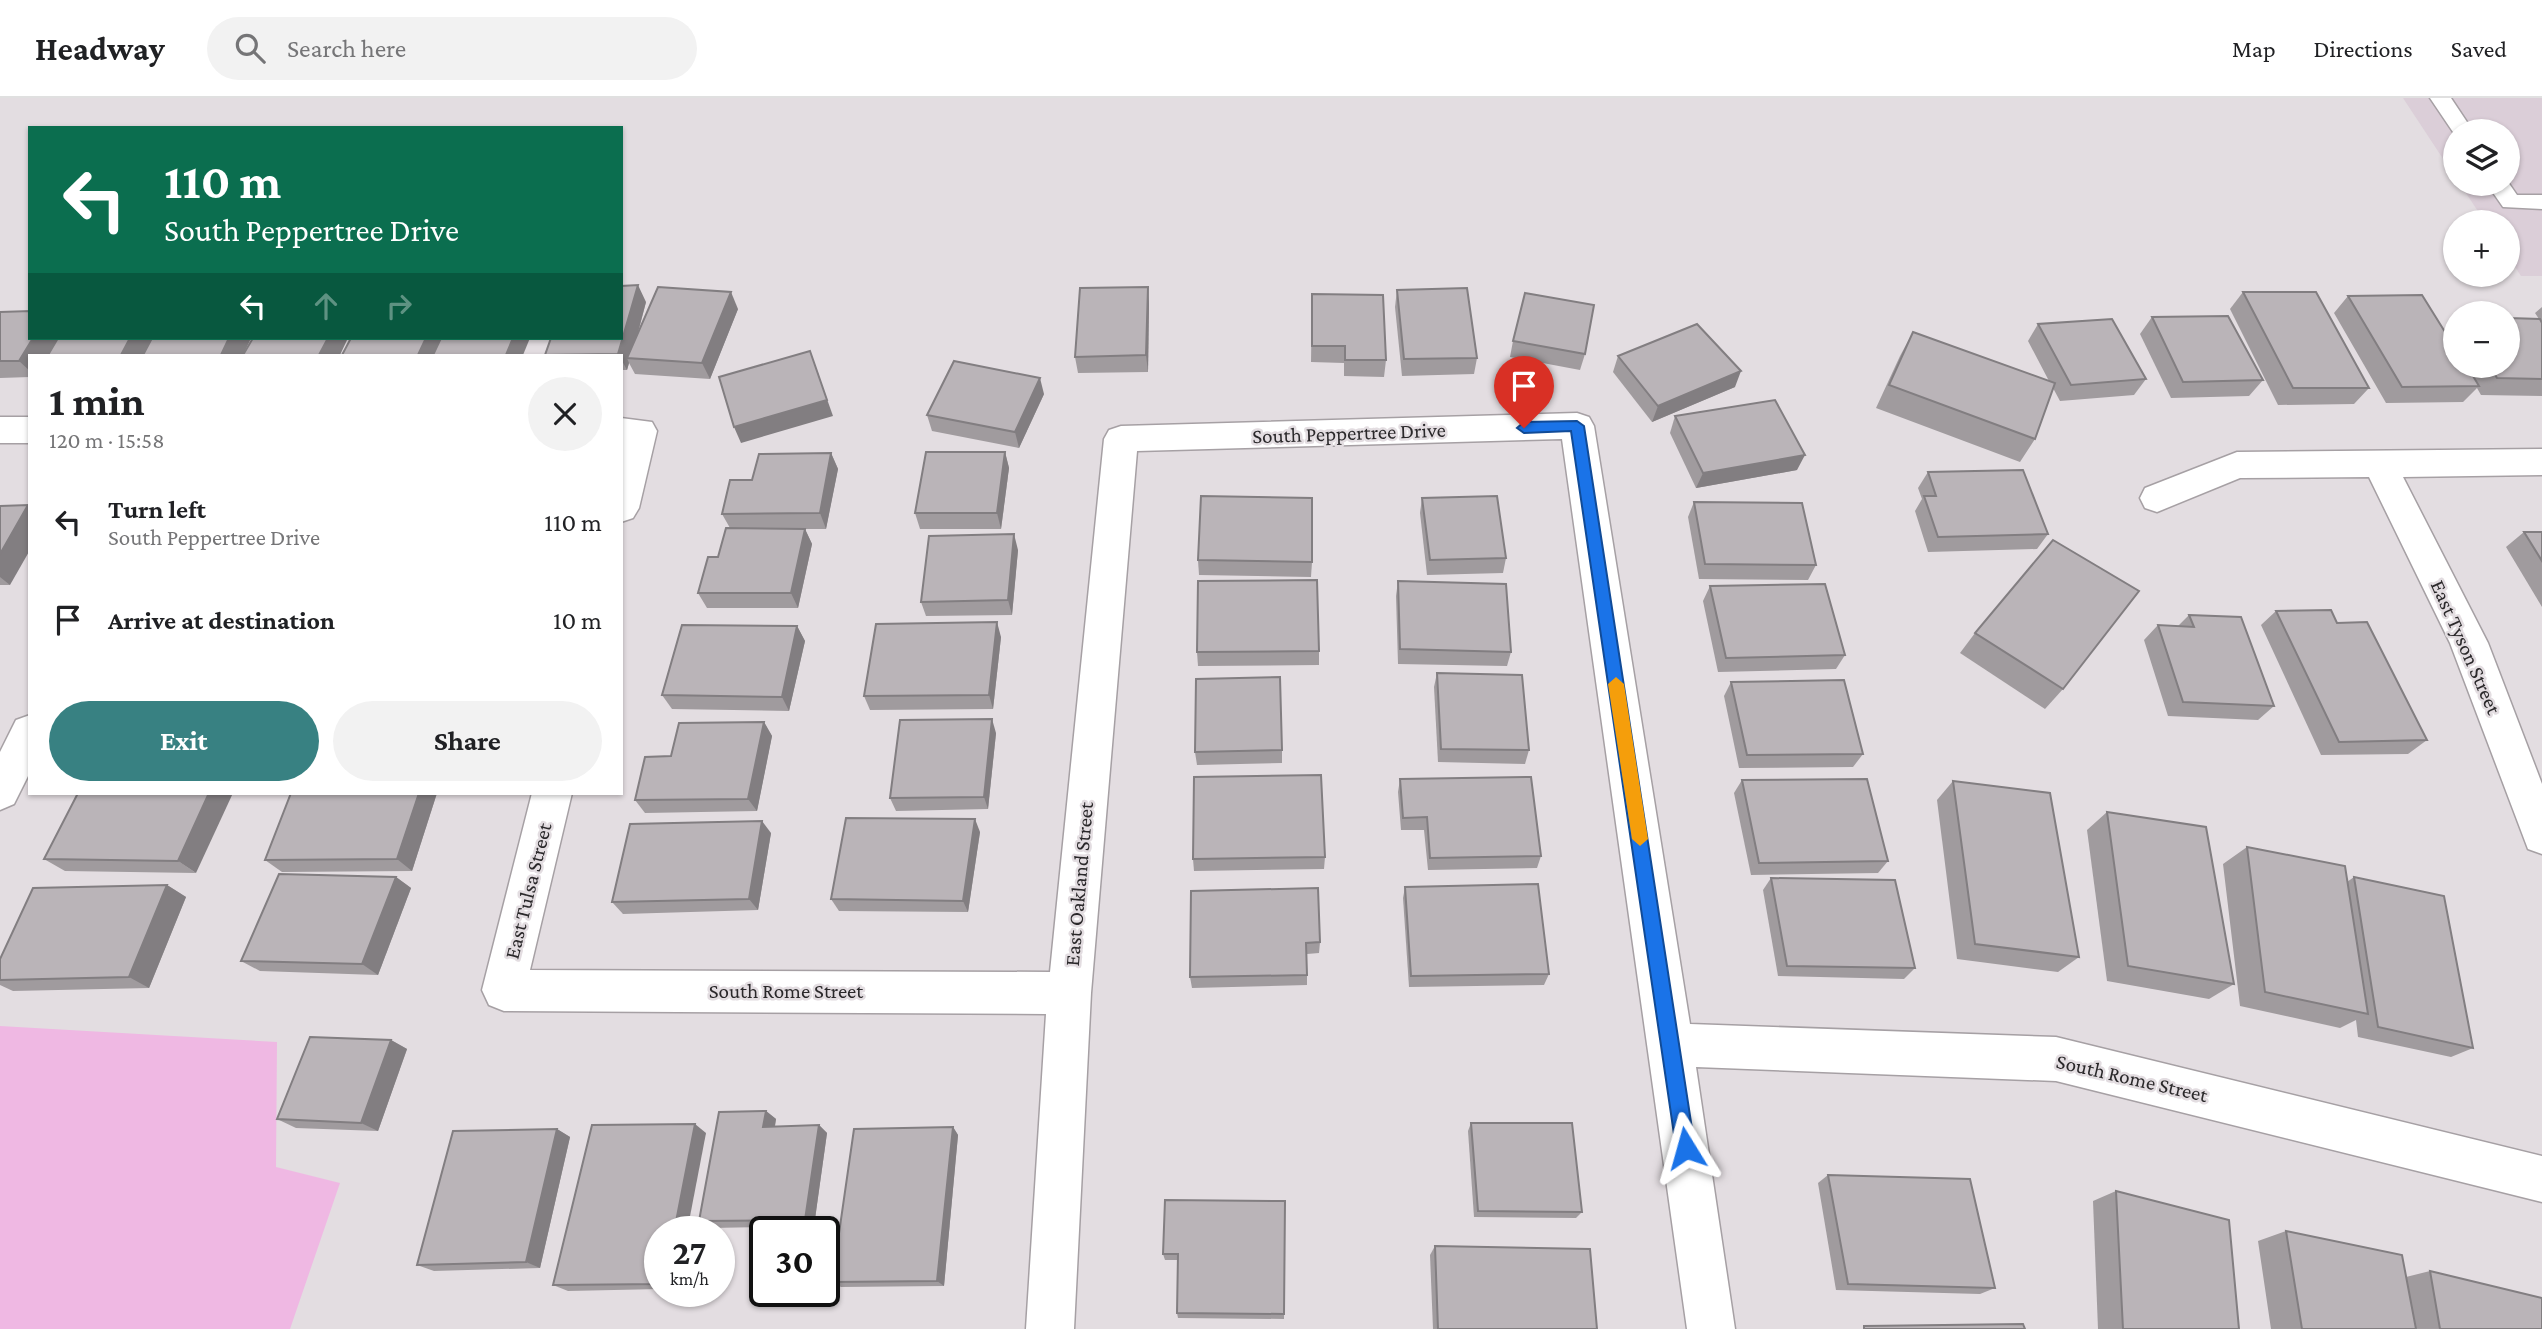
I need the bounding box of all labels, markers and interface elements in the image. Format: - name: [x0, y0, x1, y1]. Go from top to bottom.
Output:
- search box: [207, 17, 697, 80]
- icon: search: [231, 29, 269, 67]
- text: Headway: [35, 30, 165, 67]
- text: Search here: [287, 34, 406, 63]
- text: Map: [2232, 35, 2276, 62]
- text: Directions: [2314, 35, 2413, 62]
- text: Saved: [2451, 35, 2507, 62]
- map controls: [2443, 119, 2520, 378]
- button: layers: [2443, 119, 2520, 196]
- icon: left: [49, 154, 140, 245]
- text: 110 m: [164, 154, 281, 209]
- button: +: [2443, 210, 2520, 287]
- text: South Peppertree Drive: [164, 212, 459, 248]
- icon: left: [234, 287, 272, 325]
- icon: ahead: [307, 287, 345, 325]
- icon: right: [380, 287, 418, 325]
- button: −: [2443, 301, 2520, 378]
- pin: [1494, 356, 1554, 428]
- icon: arrive: [1505, 367, 1543, 405]
- text: 1 min: [49, 377, 145, 424]
- button: close: [528, 377, 602, 451]
- street label: South Peppertree Drive: [1252, 418, 1446, 448]
- text: 120 m · 15:58: [49, 427, 165, 453]
- text: Turn left: [108, 495, 206, 524]
- icon: left: [49, 503, 87, 541]
- text: 110 m: [544, 508, 602, 537]
- text: South Peppertree Drive: [108, 524, 320, 550]
- street label: East Tyson Street: [2426, 576, 2507, 719]
- icon: arrive: [49, 601, 87, 639]
- text: Arrive at destination: [108, 606, 335, 635]
- text: 10 m: [553, 606, 602, 635]
- button: Exit: [49, 701, 319, 781]
- button: Share: [333, 701, 602, 781]
- street label: East Oakland Street: [1060, 800, 1098, 967]
- street label: East Tulsa Street: [500, 819, 557, 962]
- street label: South Rome Street: [709, 979, 864, 1003]
- street label: South Rome Street: [2054, 1049, 2211, 1107]
- position arrow: [1649, 1111, 1723, 1185]
- speed limit sign: 30: [749, 1216, 840, 1307]
- text: 27: [673, 1233, 706, 1272]
- text: km/h: [670, 1269, 709, 1289]

